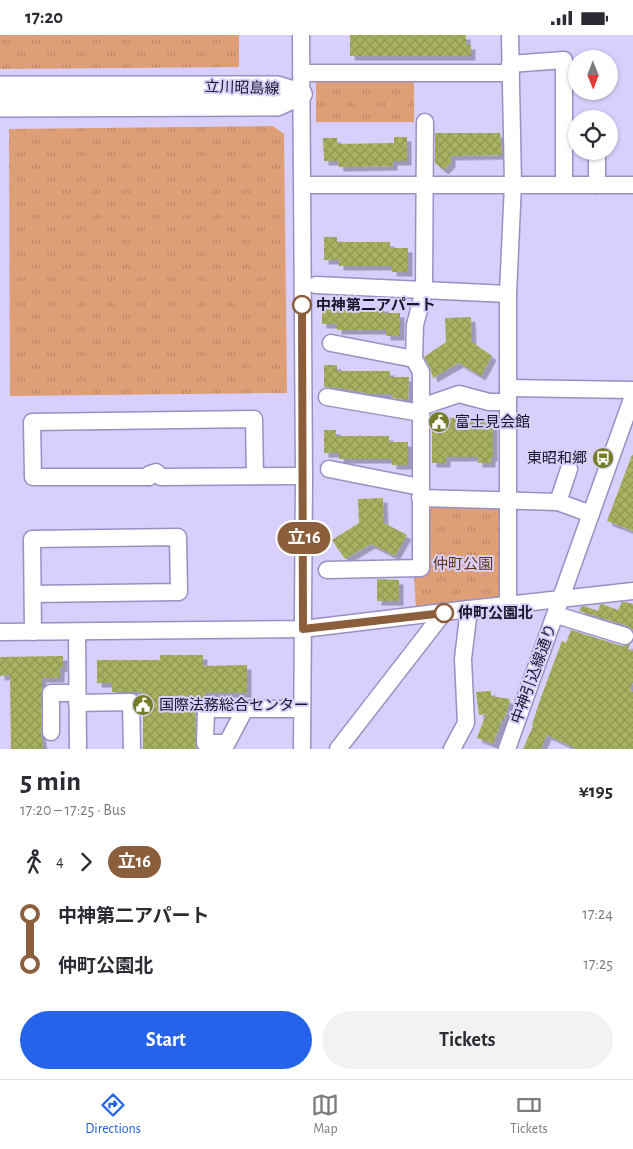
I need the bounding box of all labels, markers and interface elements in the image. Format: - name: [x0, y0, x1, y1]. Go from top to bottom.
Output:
- text: 17:20: [25, 8, 63, 27]
- north arrow: [568, 50, 618, 100]
- map controls: [568, 50, 618, 160]
- street label: 立川昭島線: [204, 78, 280, 97]
- button: locate: [568, 110, 618, 160]
- marker: 中神第二アパート: [292, 295, 312, 315]
- place label: 中神第二アパート: [316, 296, 436, 313]
- public building icon: 富士見会館: [427, 410, 451, 434]
- place label: 富士見会館: [455, 414, 530, 430]
- bus stop icon: 東昭和郷: [591, 446, 615, 470]
- place label: 東昭和郷: [527, 450, 587, 466]
- line badge: 立16: [275, 522, 333, 554]
- text: 立16: [287, 529, 321, 547]
- park label: 仲町公園: [433, 555, 493, 572]
- marker: 仲町公園北: [434, 603, 454, 623]
- place label: 仲町公園北: [458, 604, 533, 621]
- street label: 中神引込線通り: [508, 622, 559, 726]
- public building icon: 国際法務総合センター: [131, 693, 155, 717]
- place label: 国際法務総合センター: [159, 697, 309, 713]
- text: 5 min: [20, 768, 81, 796]
- text: ¥195: [579, 782, 613, 801]
- text: 17:20 – 17:25 · Bus: [20, 802, 126, 818]
- icon: walk: [20, 848, 48, 876]
- icon: forward: [72, 848, 100, 876]
- text: 4: [56, 853, 64, 869]
- text: 立16: [118, 853, 151, 871]
- text: 17:24: [582, 906, 613, 922]
- text: 中神第二アパート: [58, 907, 210, 926]
- text: 17:25: [583, 956, 613, 972]
- text: 仲町公園北: [58, 957, 153, 976]
- button: Start: [20, 1011, 312, 1069]
- button: Tickets: [322, 1011, 613, 1069]
- tab: Directions: [85, 1091, 141, 1138]
- tab: Map: [311, 1091, 339, 1138]
- tab: Tickets: [510, 1091, 548, 1138]

